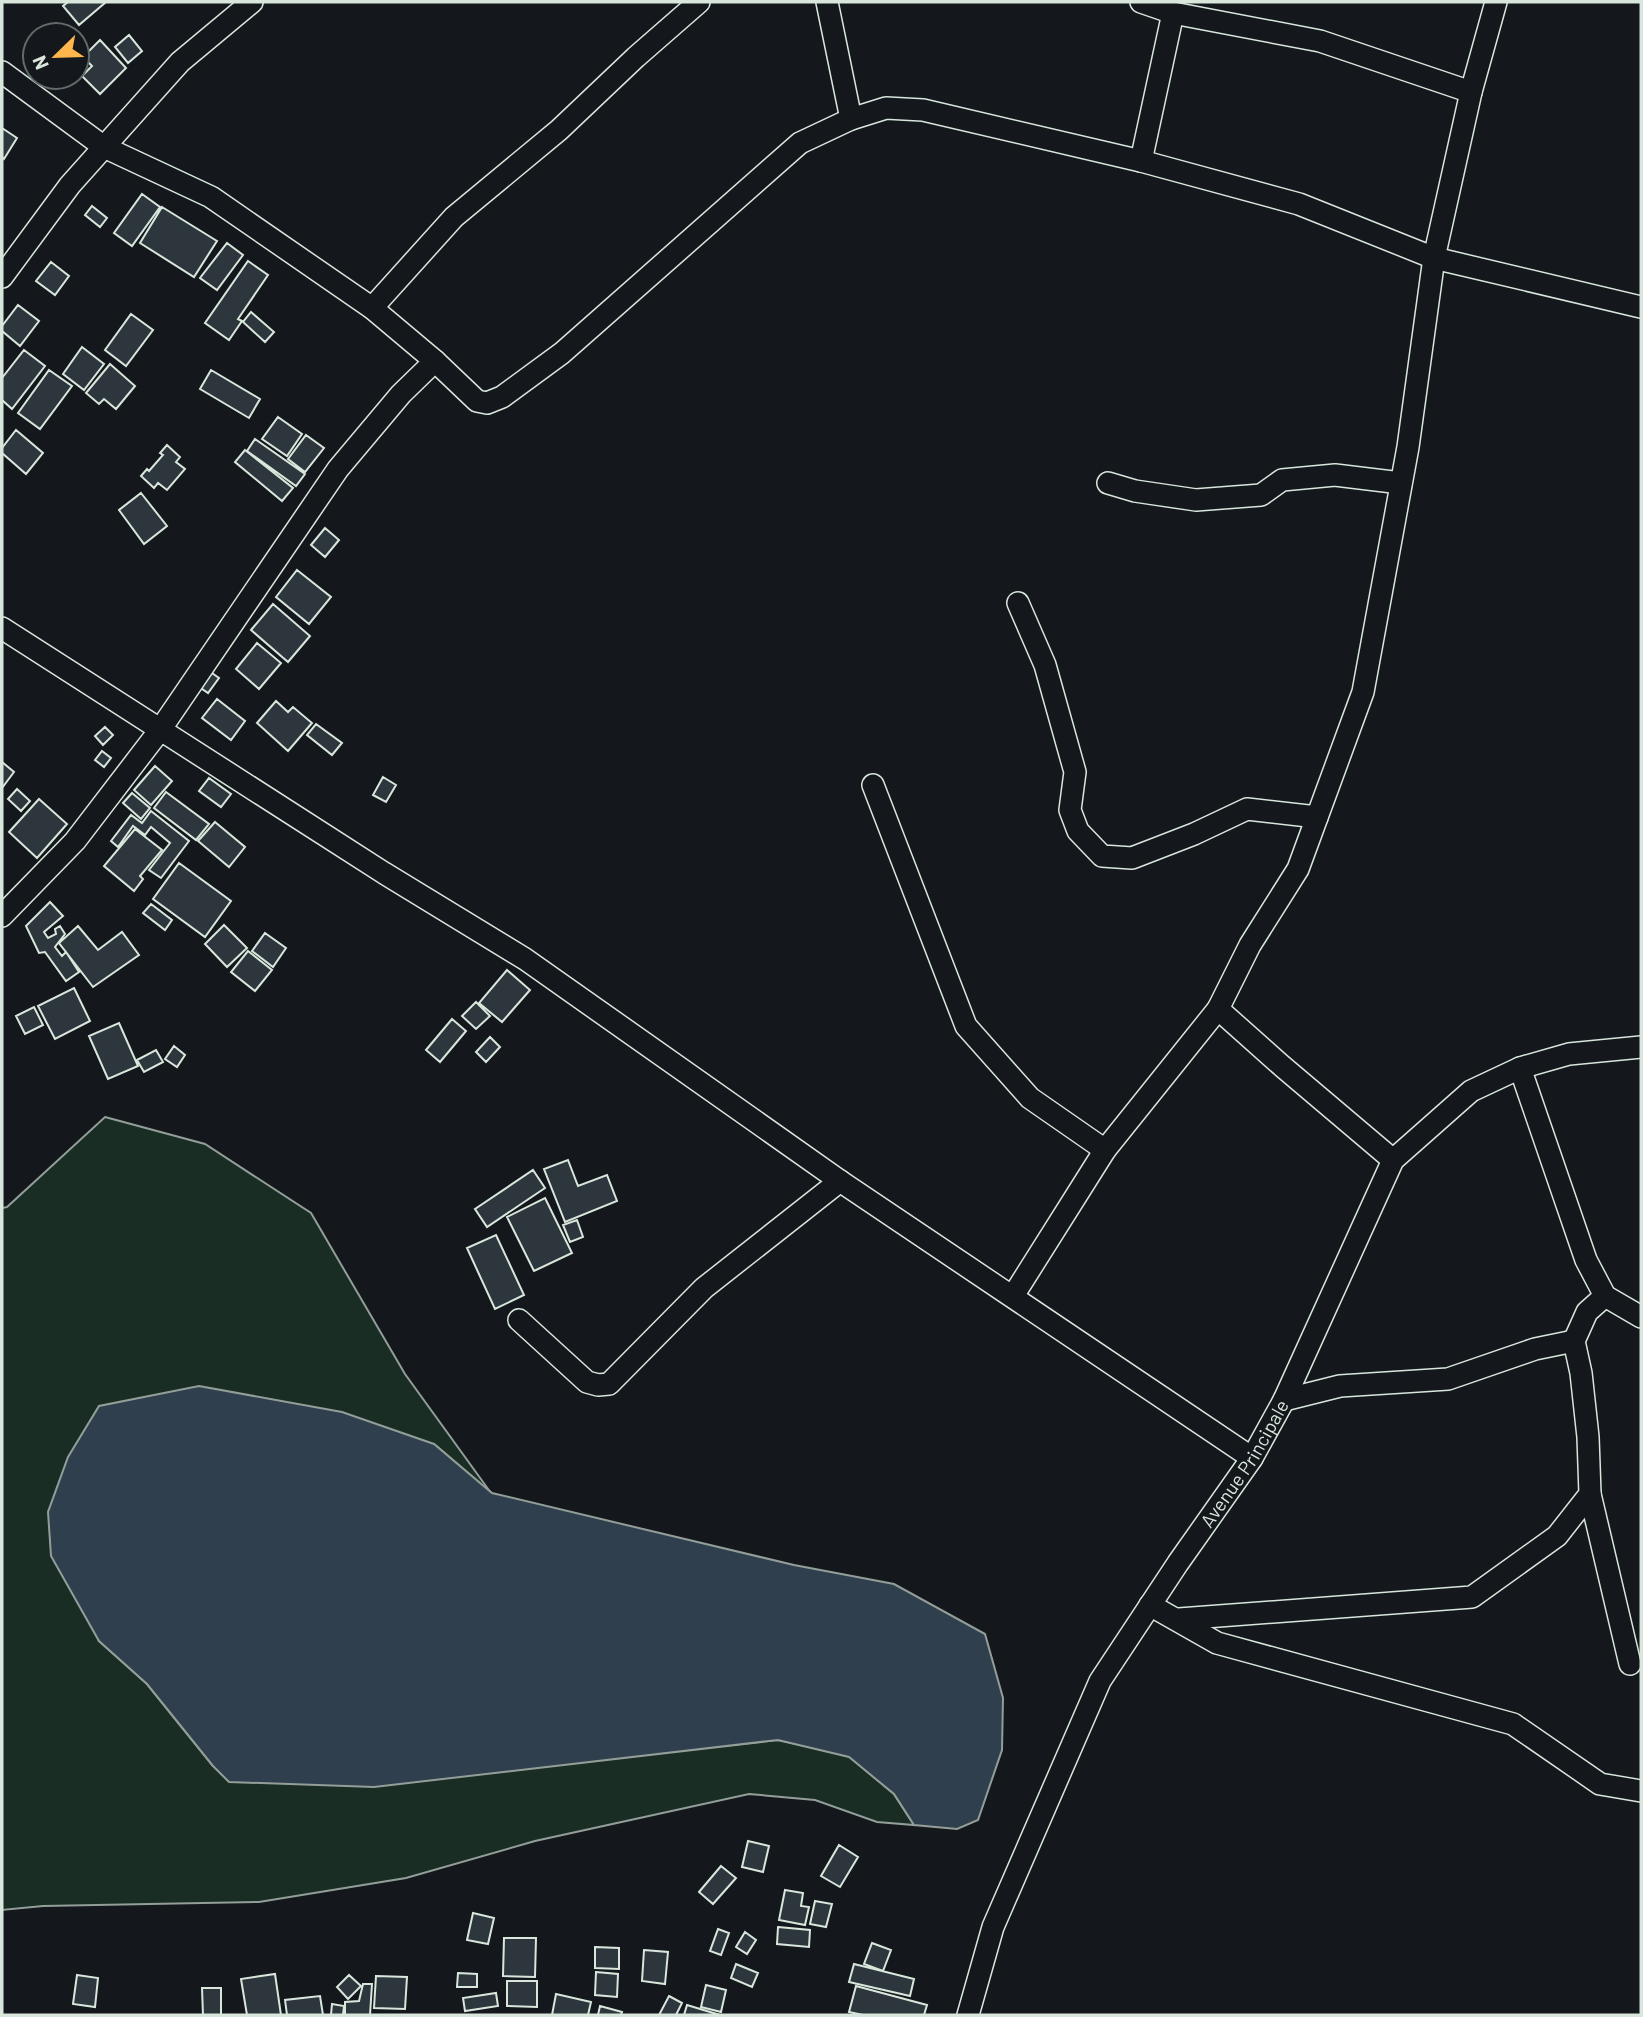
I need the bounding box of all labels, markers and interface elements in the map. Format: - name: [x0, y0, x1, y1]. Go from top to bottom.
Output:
- north arrow: [21, 21, 91, 91]
- text: N: [27, 53, 53, 73]
- street label: Avenue Principale: [1195, 1395, 1293, 1531]

